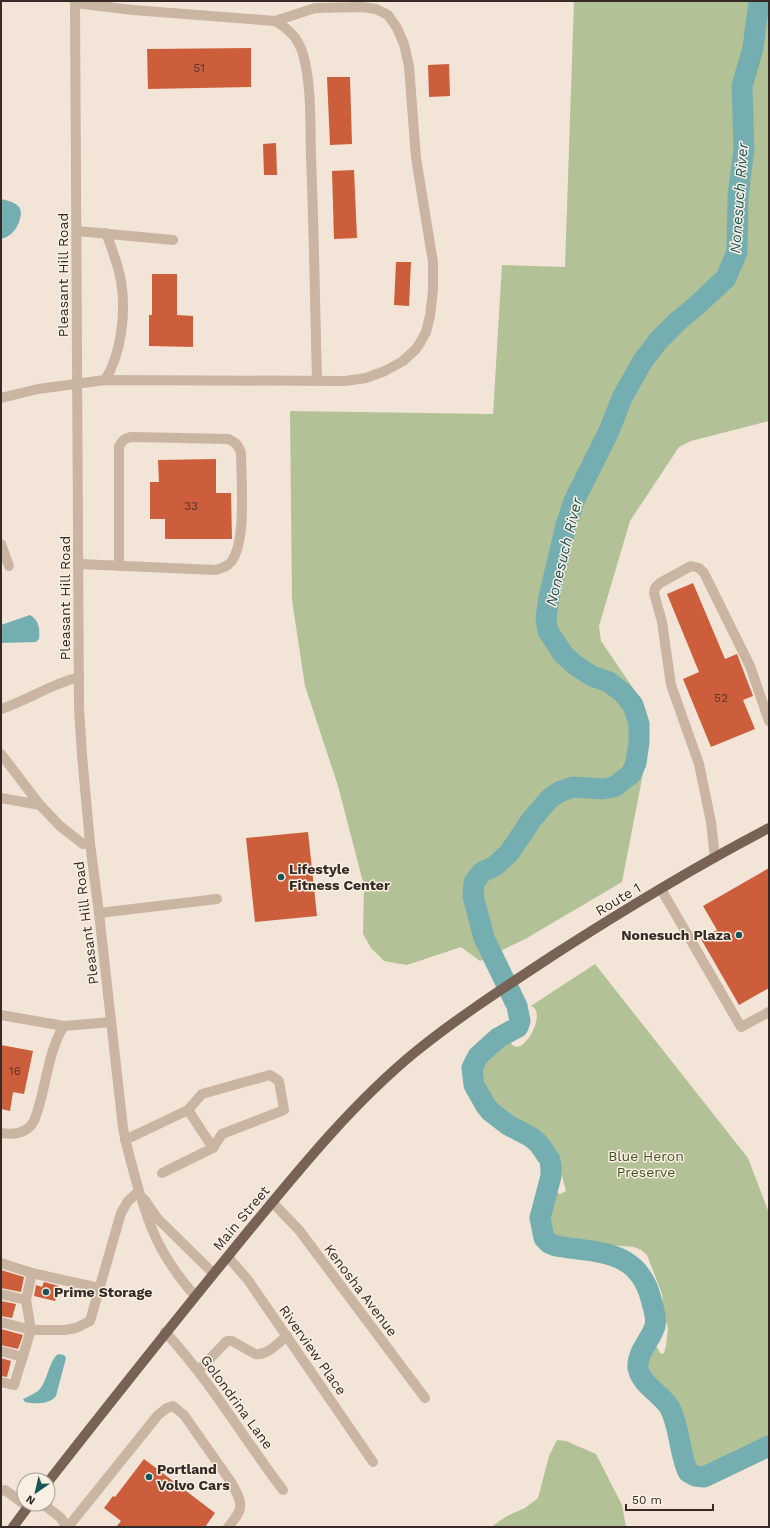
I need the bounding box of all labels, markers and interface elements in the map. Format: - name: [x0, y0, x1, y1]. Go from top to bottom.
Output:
- house number: 51: [193, 61, 205, 75]
- water label: Nonesuch River: [726, 141, 752, 254]
- street label: Pleasant Hill Road: [55, 213, 71, 337]
- water label: Nonesuch River: [542, 495, 586, 608]
- house number: 33: [184, 499, 198, 513]
- street label: Pleasant Hill Road: [57, 536, 73, 660]
- house number: 52: [714, 691, 728, 705]
- street label: Pleasant Hill Road: [70, 860, 102, 986]
- place label: Lifestyle Fitness Center: [289, 861, 390, 893]
- marker: Lifestyle Fitness Center: [276, 872, 286, 882]
- street label: Route 1: [592, 879, 644, 919]
- place label: Nonesuch Plaza: [621, 927, 732, 943]
- marker: Nonesuch Plaza: [734, 930, 744, 940]
- house number: 16: [9, 1064, 21, 1078]
- park label: Blue Heron Preserve: [608, 1148, 684, 1180]
- street label: Main Street: [209, 1182, 273, 1253]
- street label: Kenosha Avenue: [321, 1241, 401, 1339]
- place label: Prime Storage: [54, 1284, 152, 1300]
- marker: Prime Storage: [41, 1287, 51, 1297]
- street label: Riverview Place: [276, 1302, 350, 1398]
- street label: Golondrina Lane: [198, 1352, 276, 1452]
- place label: Portland Volvo Cars: [157, 1461, 230, 1493]
- north arrow: [16, 1472, 56, 1512]
- marker: Portland Volvo Cars: [144, 1472, 154, 1482]
- scale bar: [626, 1486, 713, 1512]
- text: N: [24, 1492, 38, 1508]
- text: 50 m: [632, 1493, 662, 1507]

